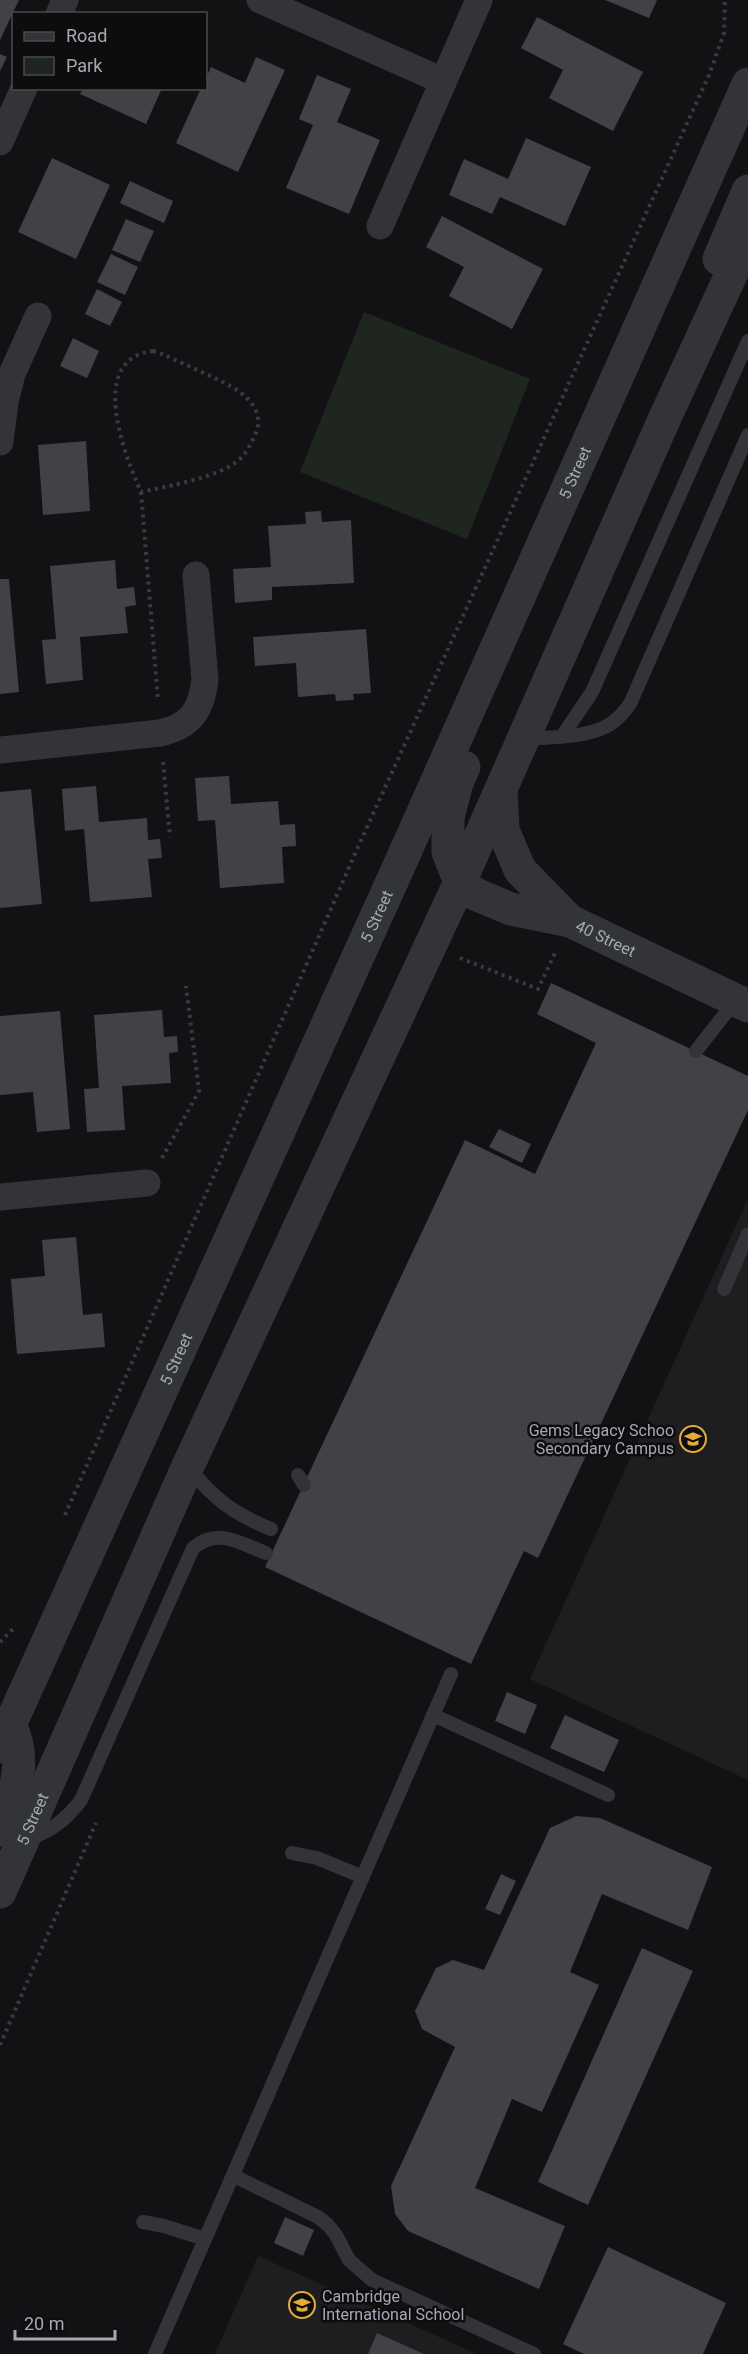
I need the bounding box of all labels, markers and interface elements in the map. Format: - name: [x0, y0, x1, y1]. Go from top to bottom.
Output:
- legend: [12, 12, 207, 90]
- text: Road: [66, 25, 107, 46]
- text: Park: [66, 55, 103, 76]
- street label: 5 Street: [555, 443, 595, 502]
- street label: 5 Street: [356, 887, 396, 945]
- street label: 40 Street: [573, 916, 639, 960]
- street label: 5 Street: [156, 1330, 196, 1388]
- place label: Gems Legacy Schoo Secondary Campus: [529, 1421, 674, 1458]
- school or university icon: Gems Legacy Schoo Secondary Campus: [678, 1424, 708, 1454]
- street label: 5 Street: [12, 1790, 52, 1848]
- place label: Cambridge International School: [322, 2287, 464, 2324]
- school or university icon: Cambridge International School: [287, 2290, 317, 2320]
- scale bar: [15, 2303, 116, 2341]
- text: 20 m: [24, 2313, 64, 2334]

